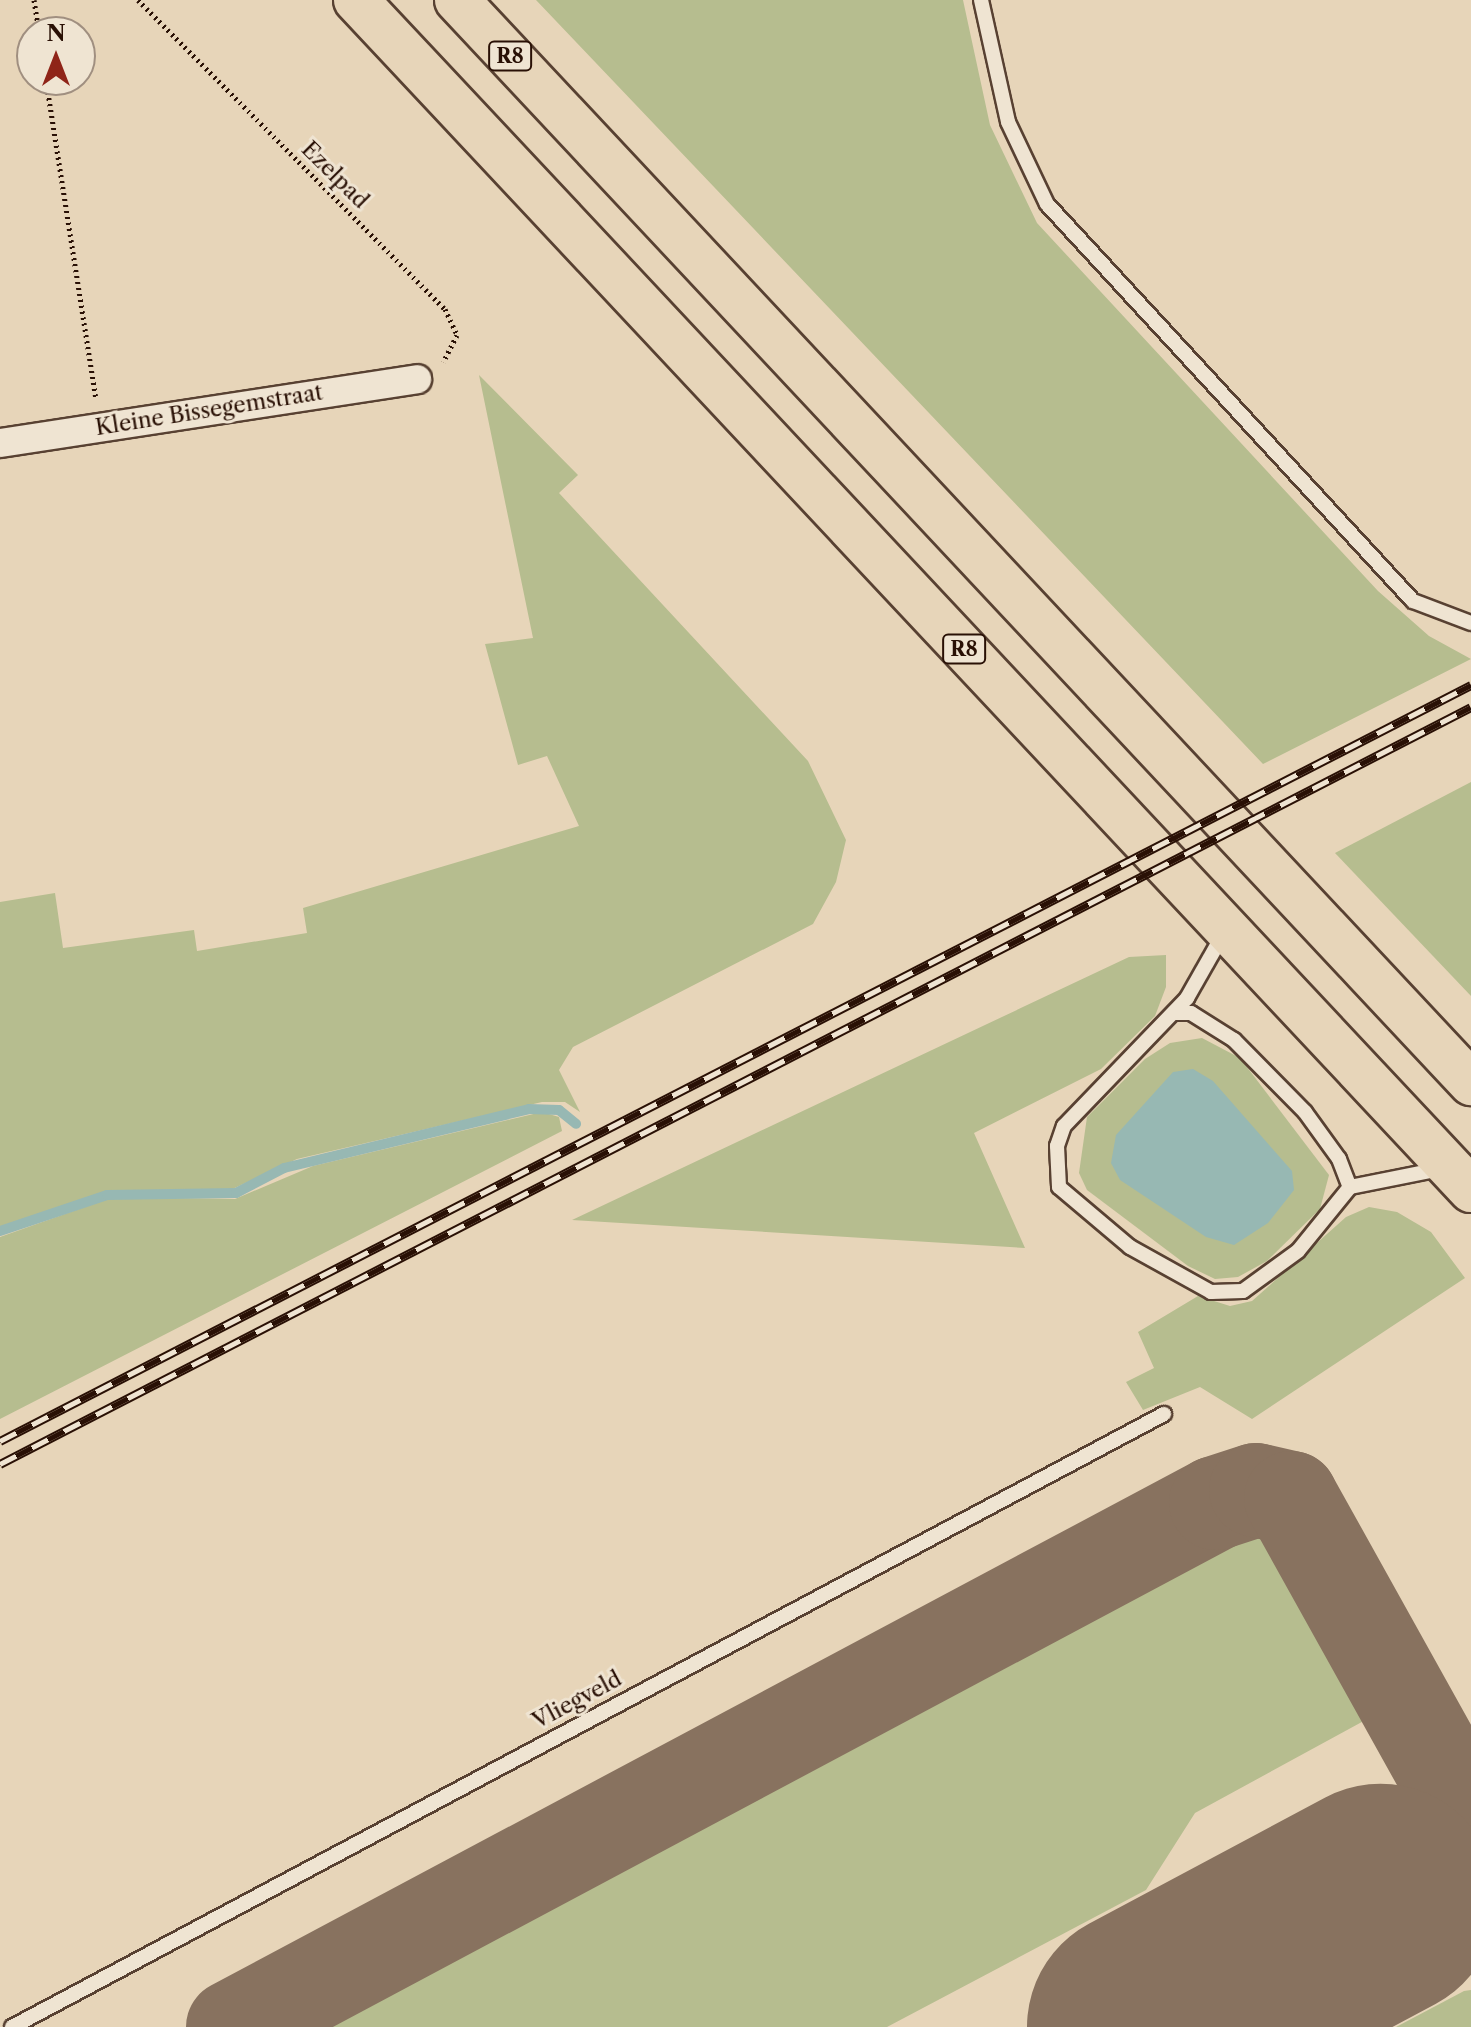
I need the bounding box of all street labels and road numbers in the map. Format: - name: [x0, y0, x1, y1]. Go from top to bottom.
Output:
- road number: R8: [488, 40, 532, 72]
- street label: Ezelpad: [296, 136, 374, 214]
- street label: Kleine Bissegemstraat: [93, 379, 325, 441]
- road number: R8: [942, 633, 986, 665]
- street label: Vliegveld: [528, 1666, 626, 1734]

